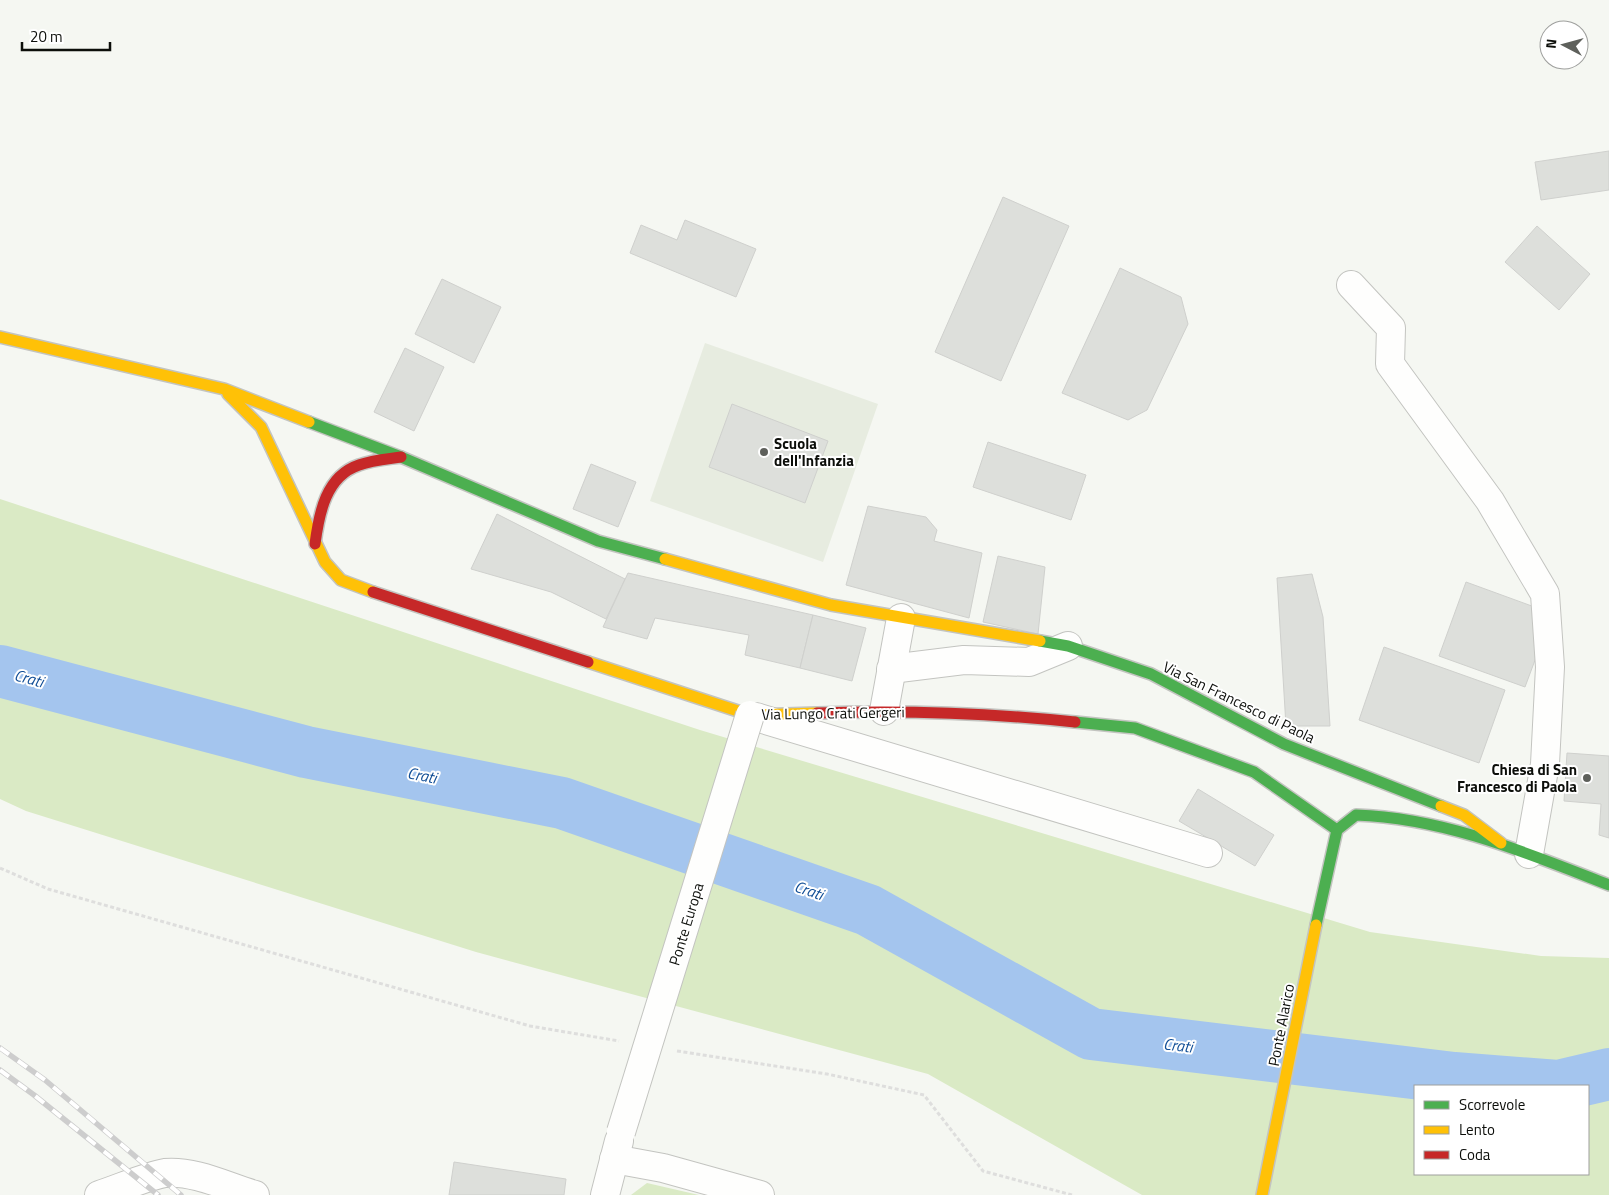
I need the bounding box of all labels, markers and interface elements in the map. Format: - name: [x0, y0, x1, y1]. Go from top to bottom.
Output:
- scale bar: [22, 20, 110, 52]
- north arrow: [1539, 20, 1589, 70]
- text: 20 m: [30, 25, 63, 48]
- text: N: [1540, 38, 1562, 50]
- place label: Scuola dell'Infanzia: [774, 432, 854, 472]
- marker: Scuola dell'Infanzia: [758, 446, 770, 458]
- street label: Via San Francesco di Paola: [1159, 655, 1319, 749]
- water label: Crati: [12, 663, 48, 694]
- street label: Via Lungo Crati Gergeri: [761, 700, 905, 726]
- place label: Chiesa di San Francesco di Paola: [1457, 758, 1577, 798]
- water label: Crati: [405, 760, 440, 790]
- marker: Chiesa di San Francesco di Paola: [1581, 772, 1593, 784]
- water label: Crati: [791, 874, 828, 907]
- street label: Ponte Europa: [663, 879, 710, 968]
- street label: Ponte Alarico: [1262, 982, 1300, 1068]
- water label: Crati: [1162, 1031, 1196, 1059]
- legend: [1414, 1085, 1589, 1175]
- text: Scorrevole: [1459, 1093, 1525, 1116]
- text: Lento: [1459, 1118, 1495, 1141]
- text: Coda: [1459, 1143, 1491, 1166]

